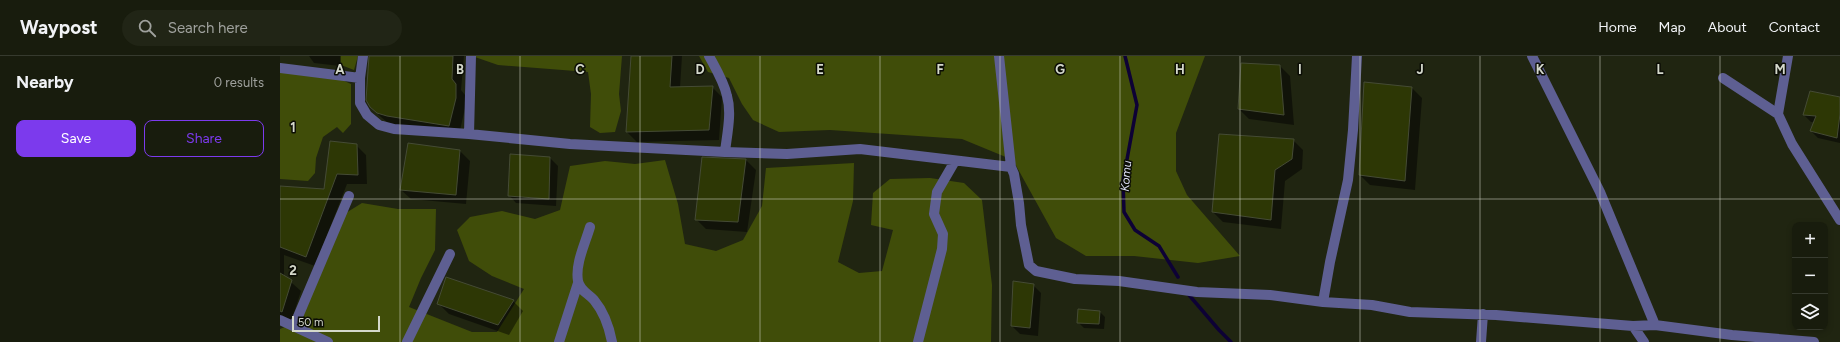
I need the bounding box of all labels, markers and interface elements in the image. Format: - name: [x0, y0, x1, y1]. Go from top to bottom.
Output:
- search box: [122, 10, 402, 46]
- text: Waypost: [20, 16, 98, 39]
- icon: search: [136, 17, 158, 39]
- text: Search here: [168, 19, 248, 37]
- text: Home: [1598, 19, 1637, 36]
- text: Map: [1659, 19, 1686, 36]
- text: About: [1708, 19, 1747, 36]
- text: Contact: [1769, 19, 1820, 36]
- text: A: [335, 62, 345, 77]
- text: B: [456, 62, 464, 77]
- text: C: [575, 62, 585, 77]
- text: D: [695, 62, 705, 77]
- text: E: [816, 62, 824, 77]
- text: F: [936, 62, 944, 77]
- text: G: [1055, 62, 1065, 77]
- text: H: [1175, 62, 1185, 77]
- text: I: [1298, 62, 1302, 77]
- text: J: [1416, 62, 1424, 77]
- text: K: [1536, 62, 1545, 77]
- text: L: [1657, 62, 1664, 77]
- text: M: [1774, 62, 1786, 77]
- text: Nearby: [16, 72, 74, 92]
- text: 0 results: [214, 75, 264, 90]
- button: Save: [16, 120, 136, 157]
- button: Share: [144, 120, 264, 157]
- text: 1: [290, 120, 296, 135]
- water label: Komu: [1118, 160, 1134, 192]
- map controls: [1792, 222, 1828, 330]
- button: +: [1792, 222, 1828, 258]
- button: −: [1792, 258, 1828, 294]
- text: 2: [289, 263, 297, 278]
- button: layers: [1792, 294, 1828, 330]
- scale bar: [292, 314, 380, 333]
- text: 50 m: [298, 316, 323, 329]

